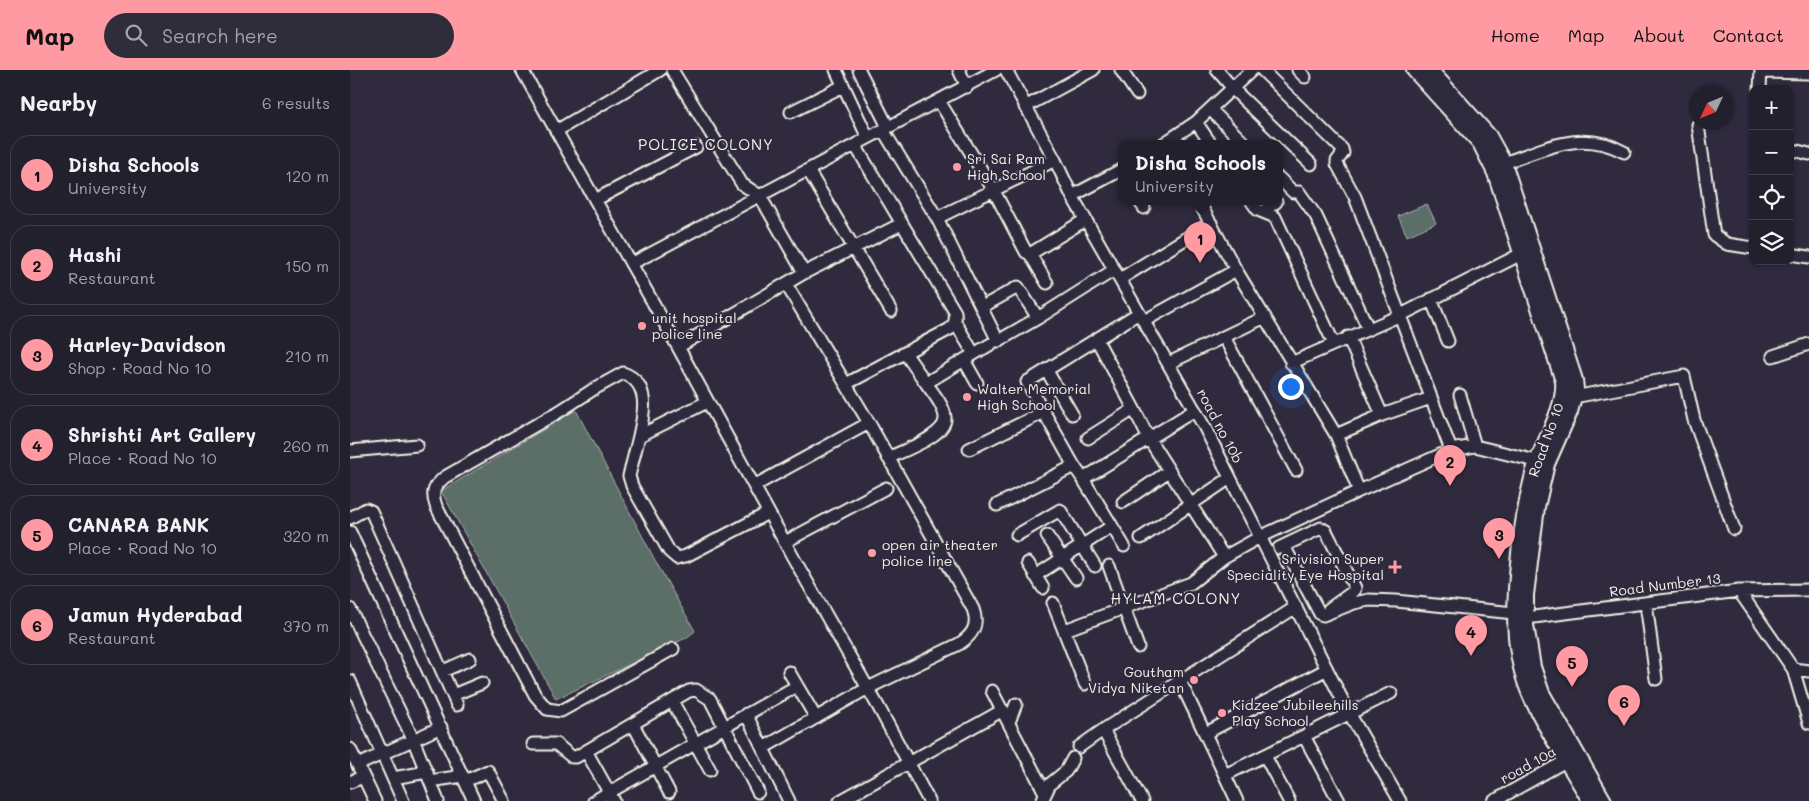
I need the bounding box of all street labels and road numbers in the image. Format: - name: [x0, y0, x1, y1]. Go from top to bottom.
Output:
- street label: road no 10b: [1193, 385, 1248, 466]
- street label: Road No 10: [1523, 400, 1568, 479]
- street label: Road Number 13: [1608, 568, 1722, 601]
- street label: road 10a: [1496, 741, 1559, 788]

